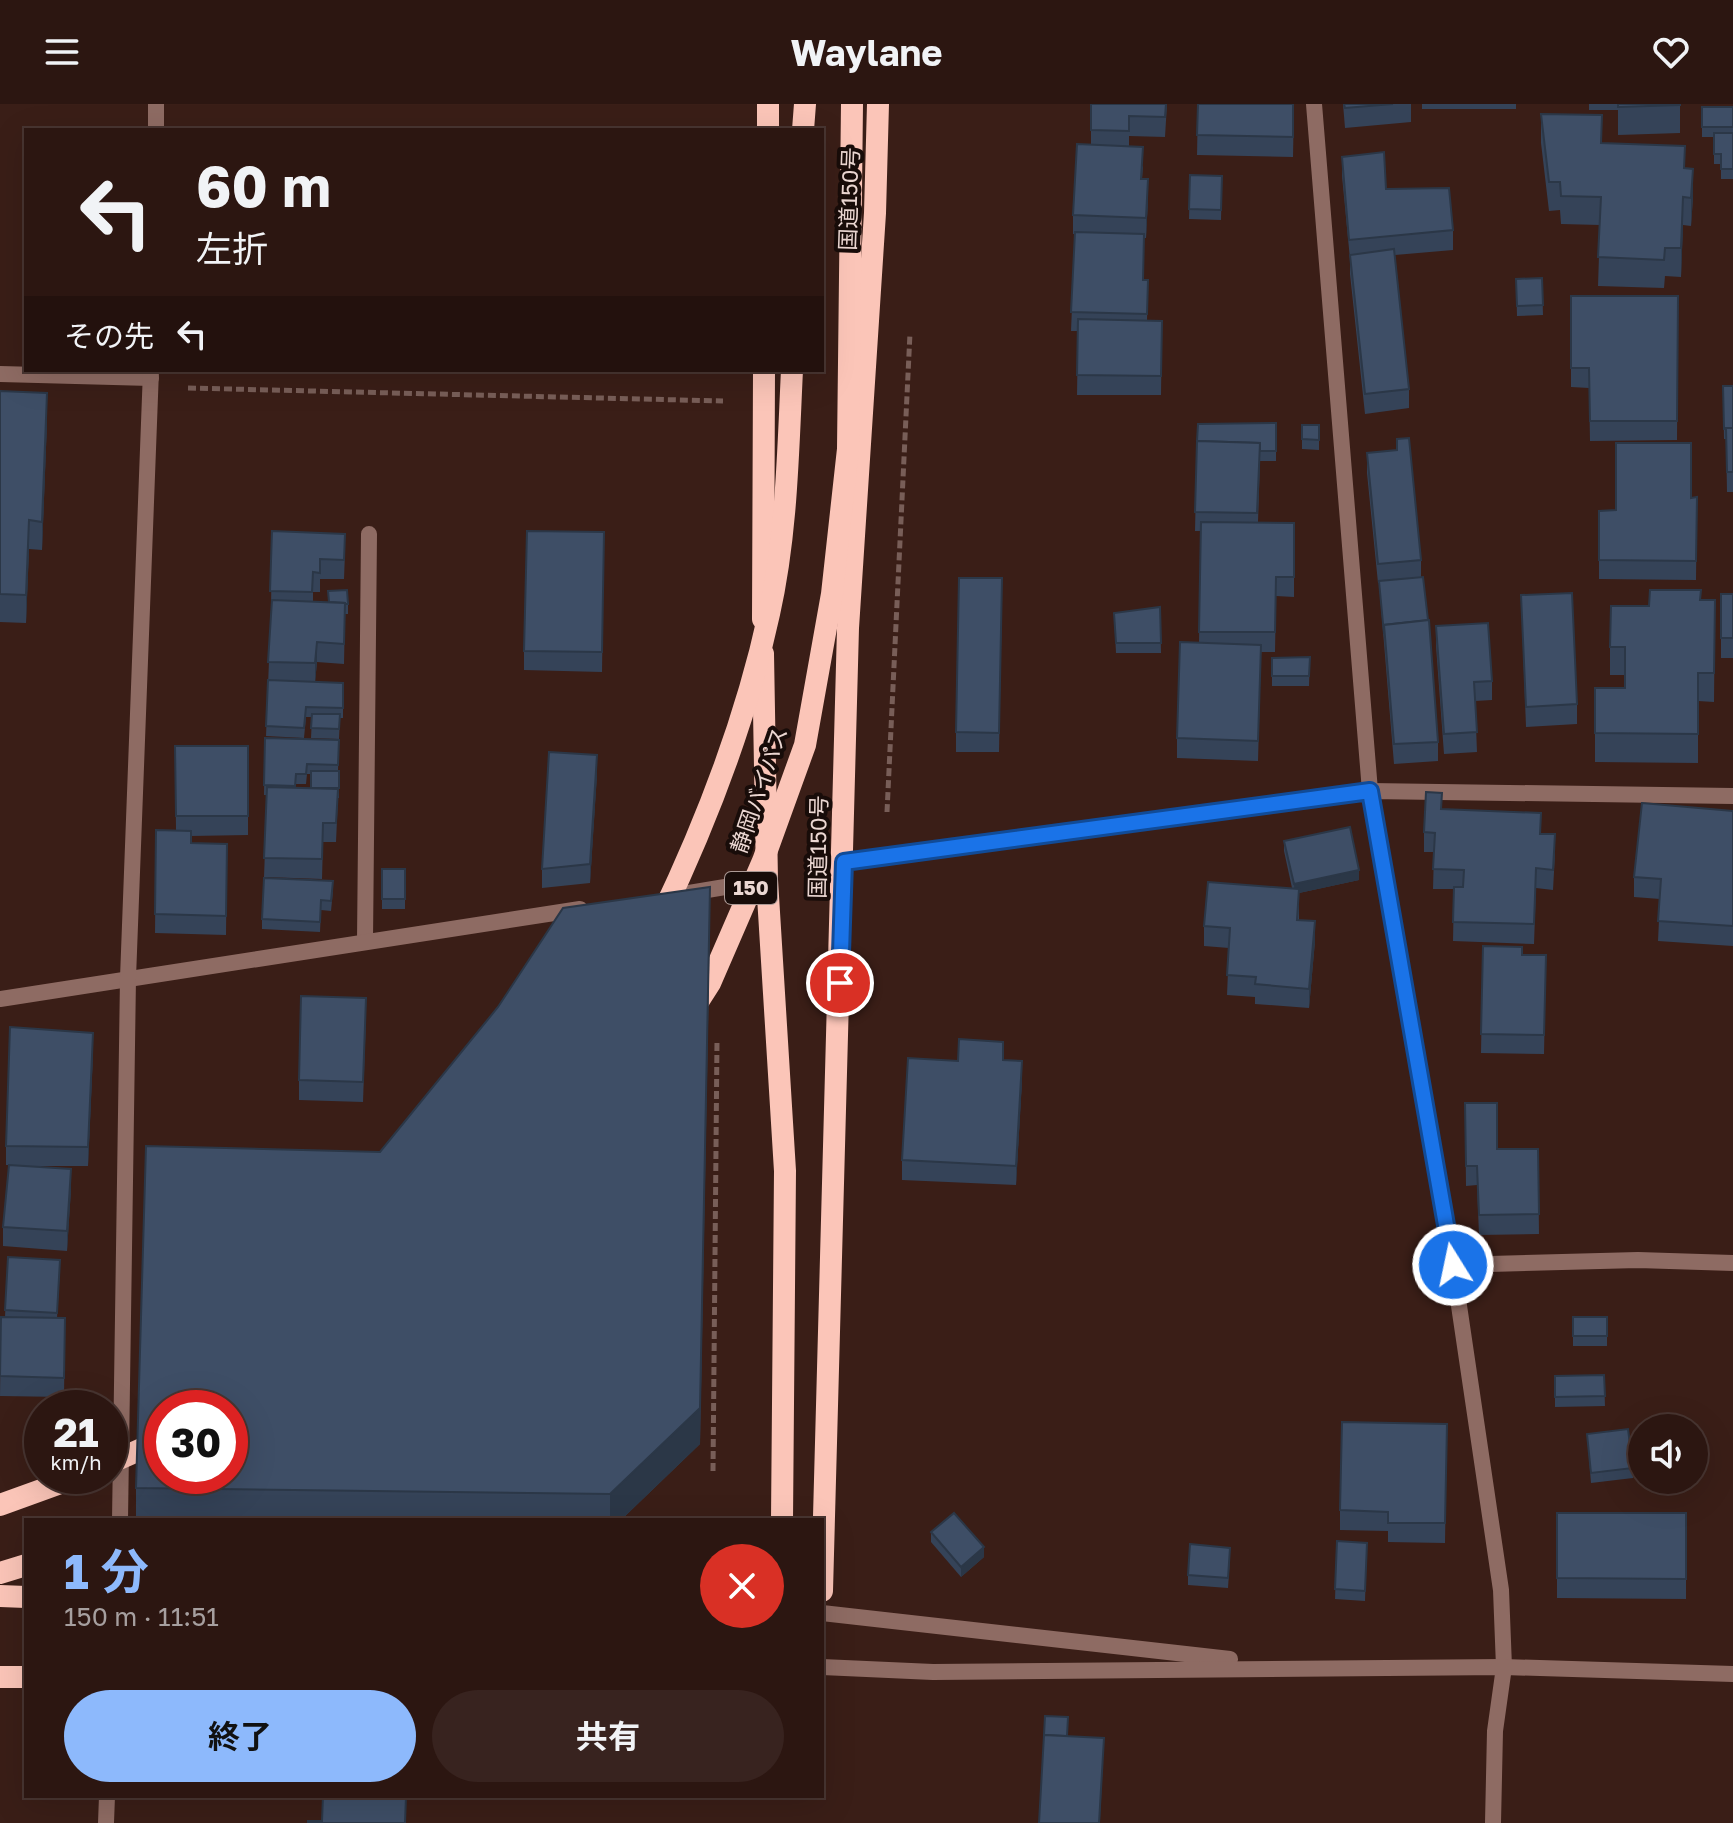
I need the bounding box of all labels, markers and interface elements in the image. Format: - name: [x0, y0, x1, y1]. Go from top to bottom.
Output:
- icon: menu: [40, 30, 84, 74]
- icon: heart: [1649, 30, 1693, 74]
- text: Waylane: [790, 31, 943, 74]
- street label: 国道150号: [833, 147, 864, 251]
- text: 60 m: [196, 152, 331, 219]
- icon: left: [64, 160, 168, 264]
- text: 左折: [196, 227, 268, 270]
- icon: left: [170, 312, 214, 356]
- text: その先: [64, 318, 154, 354]
- street label: 静岡バイパス: [724, 723, 793, 856]
- street label: 国道150号: [803, 795, 832, 899]
- road number: 150: [725, 872, 777, 904]
- pin: [806, 949, 874, 1017]
- icon: arrive: [818, 961, 862, 1005]
- position arrow: [1411, 1223, 1495, 1307]
- speed limit sign: 30: [144, 1390, 248, 1494]
- text: 21: [54, 1408, 99, 1456]
- map controls: [1628, 1414, 1708, 1494]
- button: sound: [1628, 1414, 1708, 1494]
- text: km/h: [51, 1450, 101, 1474]
- text: 1 分: [64, 1542, 149, 1600]
- button: close: [700, 1544, 784, 1628]
- text: 150 m · 11:51: [64, 1601, 219, 1632]
- button: 終了: [64, 1690, 416, 1782]
- button: 共有: [432, 1690, 784, 1782]

